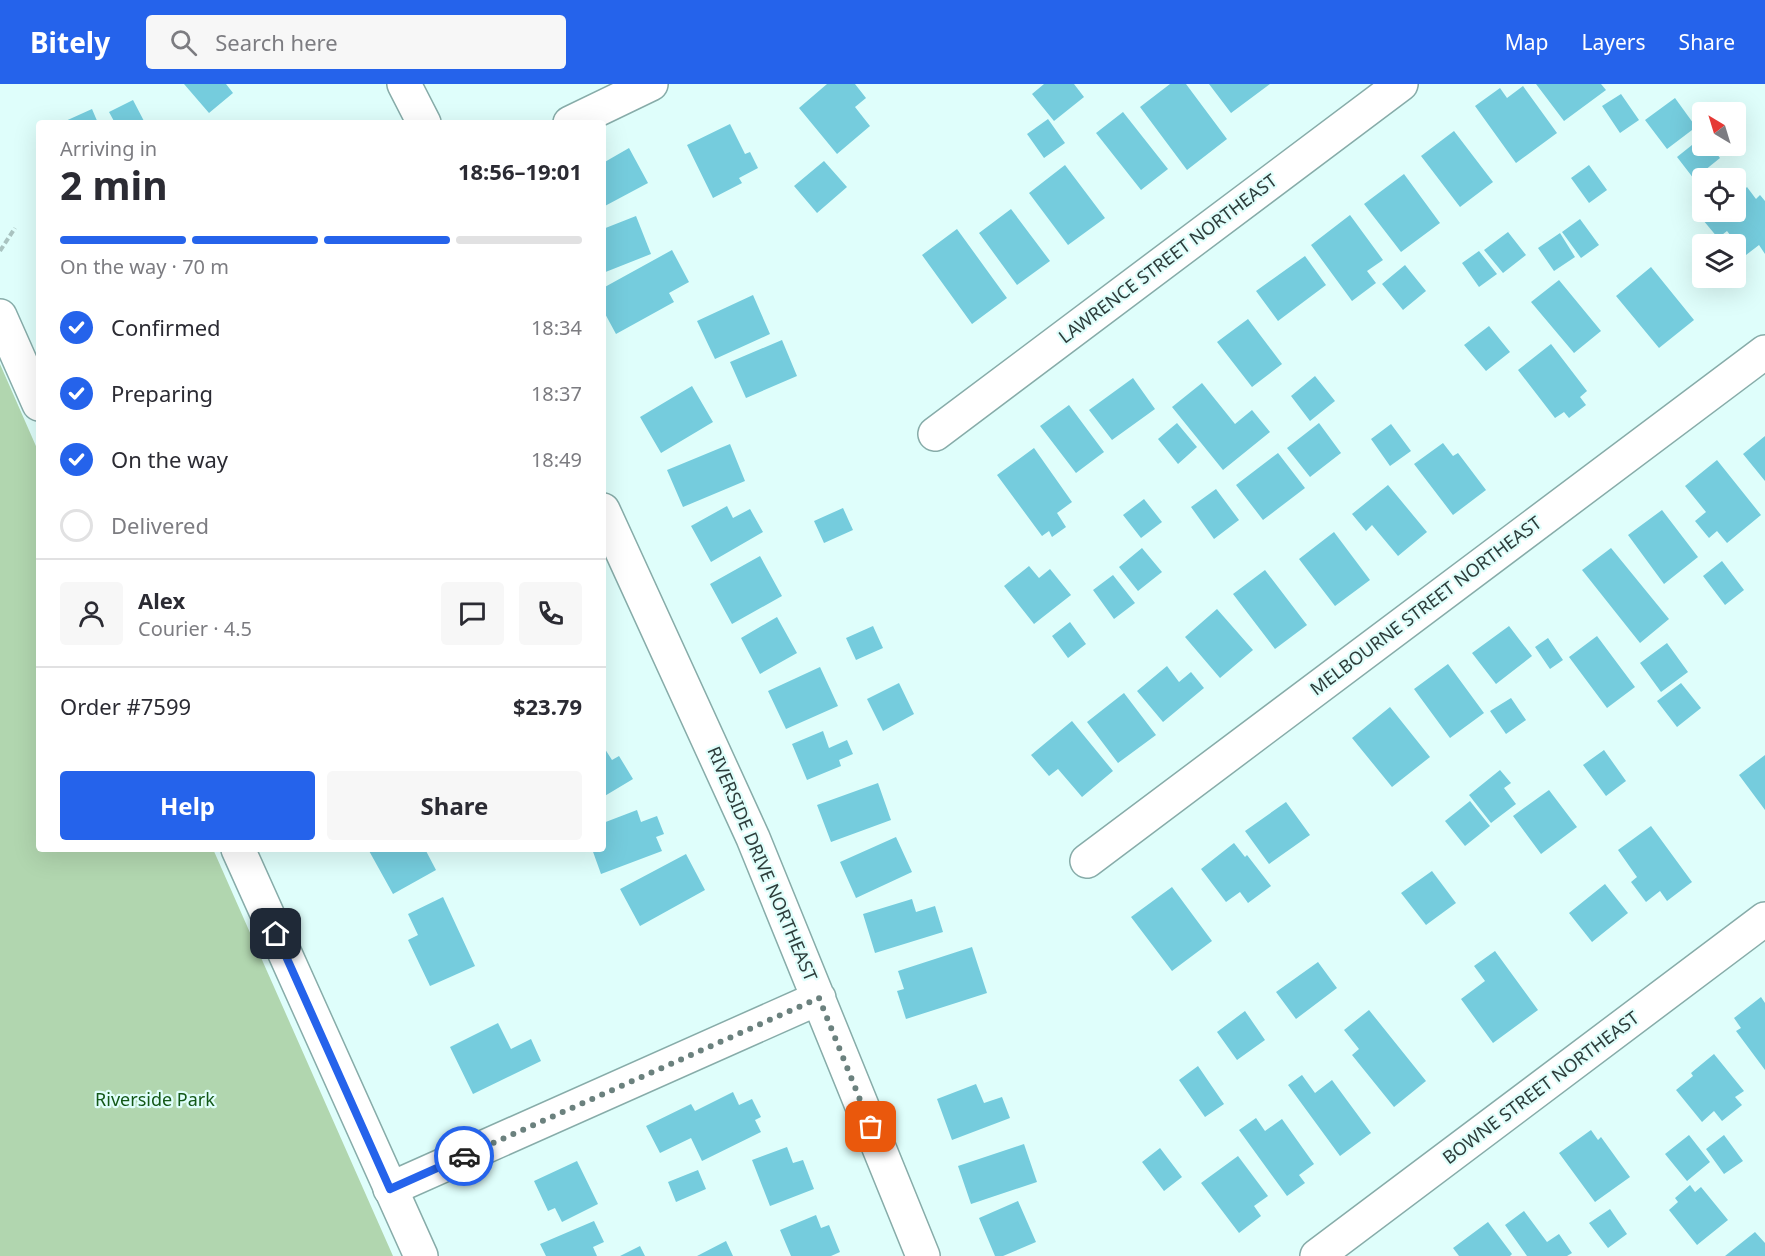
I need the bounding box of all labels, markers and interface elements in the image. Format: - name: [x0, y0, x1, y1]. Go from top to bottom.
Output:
- search box: [146, 15, 566, 69]
- text: Bitely: [30, 23, 110, 61]
- icon: search: [167, 26, 200, 59]
- text: Search here: [215, 27, 338, 57]
- text: Map: [1505, 28, 1549, 56]
- text: Layers: [1582, 28, 1646, 56]
- text: Share: [1679, 28, 1735, 56]
- north arrow: [1692, 102, 1746, 156]
- map controls: [1692, 102, 1746, 288]
- text: Arriving in: [60, 135, 157, 162]
- text: 18:56–19:01: [458, 156, 582, 186]
- text: 2 min: [60, 158, 167, 211]
- street label: LAWRENCE STREET NORTHEAST: [1053, 168, 1281, 348]
- button: locate: [1692, 168, 1746, 222]
- button: layers: [1692, 234, 1746, 288]
- text: On the way · 70 m: [60, 253, 229, 280]
- icon: check: [60, 311, 93, 344]
- text: Confirmed: [111, 312, 221, 342]
- text: 18:34: [531, 314, 582, 341]
- icon: check: [60, 377, 93, 410]
- text: Preparing: [111, 378, 213, 408]
- text: 18:37: [531, 380, 582, 407]
- icon: check: [60, 443, 93, 476]
- text: On the way: [111, 444, 228, 474]
- text: 18:49: [531, 446, 582, 473]
- text: Delivered: [111, 510, 209, 540]
- street label: MELBOURNE STREET NORTHEAST: [1305, 510, 1546, 700]
- button: person: [60, 582, 123, 645]
- button: chat: [441, 582, 504, 645]
- button: phone: [519, 582, 582, 645]
- text: Alex: [138, 585, 185, 615]
- text: Courier · 4.5: [138, 615, 252, 642]
- text: Order #7599: [60, 691, 191, 721]
- text: $23.79: [513, 691, 582, 721]
- street label: RIVERSIDE DRIVE NORTHEAST: [703, 743, 823, 985]
- button: Help: [60, 771, 315, 840]
- button: Share: [327, 771, 582, 840]
- pin: [250, 908, 301, 959]
- icon: home: [259, 917, 292, 950]
- street label: BOWNE STREET NORTHEAST: [1437, 1005, 1644, 1169]
- park label: Riverside Park: [95, 1087, 215, 1111]
- pin: [845, 1101, 896, 1152]
- icon: bag: [854, 1110, 887, 1143]
- courier: [434, 1126, 494, 1186]
- icon: car: [448, 1140, 481, 1173]

